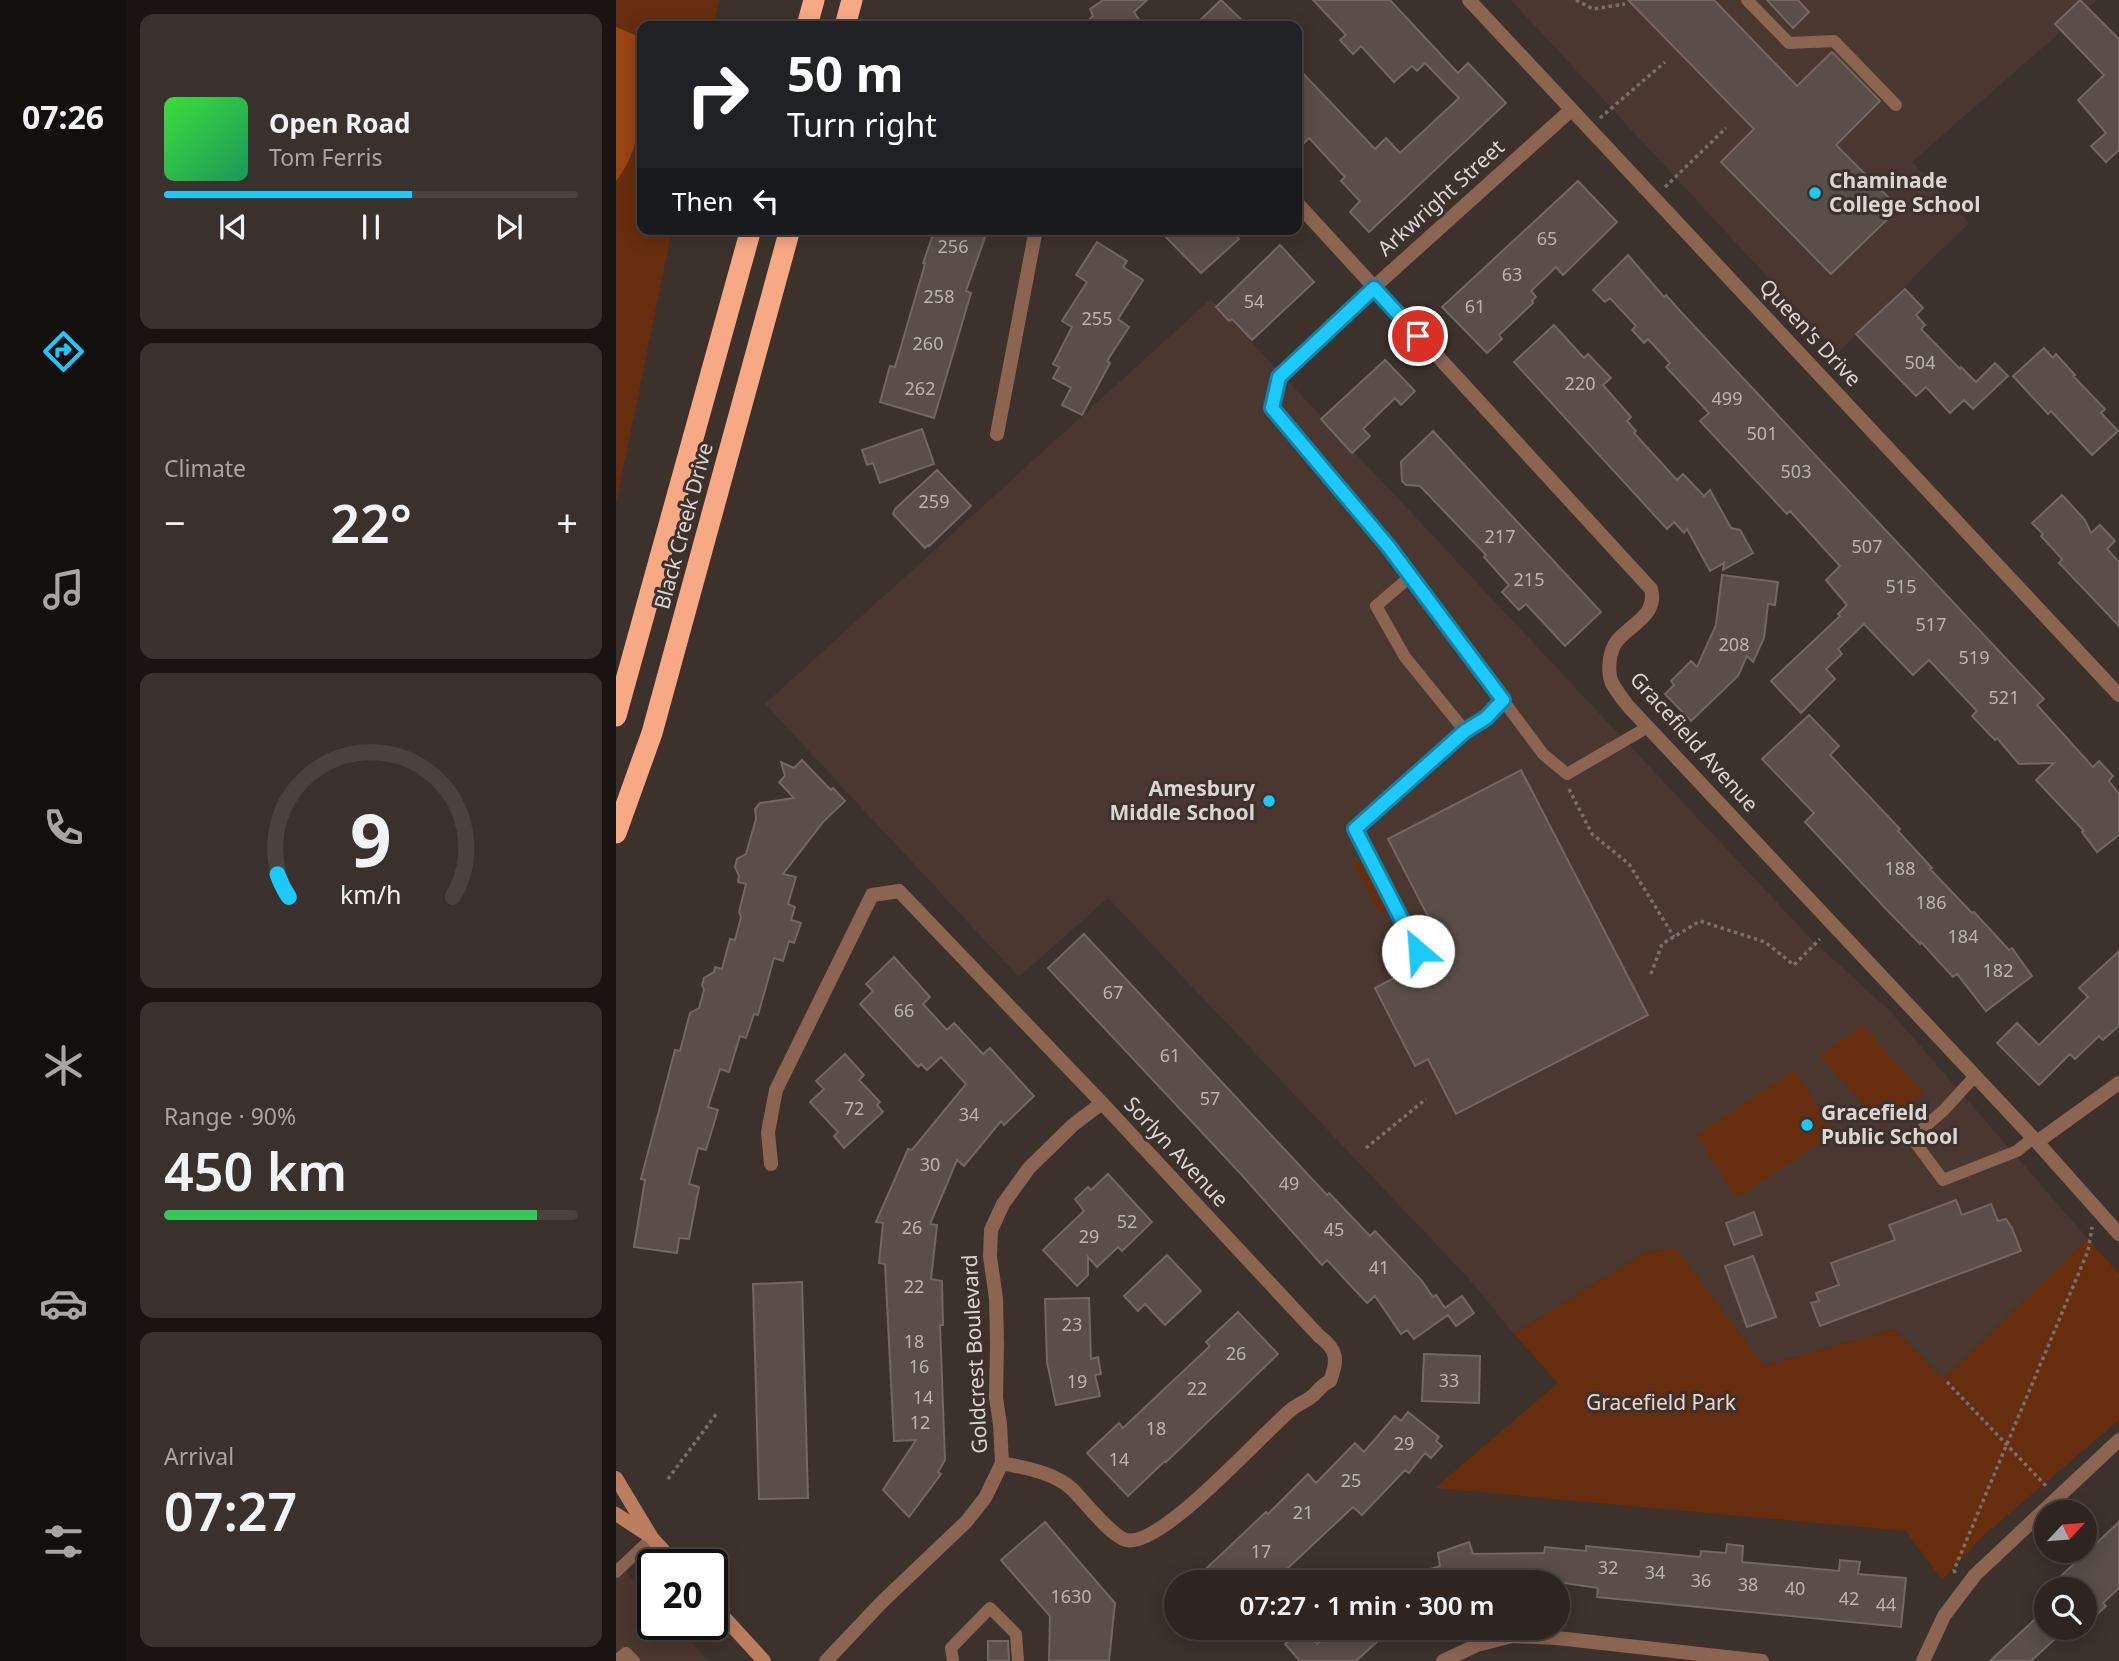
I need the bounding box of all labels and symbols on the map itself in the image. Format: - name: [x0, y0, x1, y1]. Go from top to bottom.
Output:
- street label: Arkwright Street: [1371, 133, 1510, 262]
- place label: Chaminade College School: [1829, 166, 1981, 218]
- marker: Chaminade College School: [1807, 185, 1823, 201]
- house number: 65: [1537, 226, 1557, 250]
- house number: 256: [938, 234, 968, 258]
- house number: 63: [1502, 262, 1522, 286]
- street label: Queen's Drive: [1754, 273, 1868, 392]
- house number: 258: [924, 284, 954, 308]
- house number: 54: [1244, 289, 1264, 313]
- house number: 61: [1465, 294, 1485, 318]
- house number: 255: [1082, 306, 1112, 330]
- pin: [1388, 306, 1448, 366]
- house number: 260: [913, 331, 943, 355]
- house number: 504: [1905, 350, 1935, 374]
- house number: 220: [1565, 371, 1595, 395]
- house number: 262: [905, 376, 935, 400]
- house number: 499: [1712, 386, 1742, 410]
- house number: 501: [1747, 421, 1777, 445]
- street label: Black Creek Drive: [647, 439, 719, 612]
- house number: 503: [1781, 459, 1811, 483]
- house number: 259: [919, 489, 949, 513]
- house number: 217: [1485, 524, 1515, 548]
- house number: 507: [1852, 534, 1882, 558]
- house number: 215: [1514, 567, 1544, 591]
- house number: 515: [1886, 574, 1916, 598]
- house number: 517: [1916, 612, 1946, 636]
- house number: 208: [1719, 632, 1749, 656]
- house number: 519: [1959, 645, 1989, 669]
- street label: Gracefield Avenue: [1624, 665, 1765, 817]
- house number: 521: [1989, 685, 2019, 709]
- place label: Amesbury Middle School: [1110, 774, 1255, 826]
- marker: Amesbury Middle School: [1261, 793, 1277, 809]
- house number: 188: [1885, 856, 1915, 880]
- house number: 186: [1916, 890, 1946, 914]
- position arrow: [1381, 914, 1455, 988]
- house number: 184: [1948, 924, 1978, 948]
- house number: 182: [1983, 958, 2013, 982]
- house number: 67: [1103, 980, 1123, 1004]
- house number: 66: [894, 998, 914, 1022]
- house number: 61: [1160, 1043, 1180, 1067]
- house number: 57: [1200, 1086, 1220, 1110]
- street label: Sorlyn Avenue: [1118, 1090, 1235, 1213]
- house number: 72: [844, 1096, 864, 1120]
- place label: Gracefield Public School: [1821, 1098, 1958, 1150]
- house number: 34: [959, 1102, 979, 1126]
- marker: Gracefield Public School: [1799, 1117, 1815, 1133]
- house number: 30: [920, 1152, 940, 1176]
- house number: 49: [1279, 1171, 1299, 1195]
- house number: 52: [1117, 1209, 1137, 1233]
- house number: 26: [902, 1215, 922, 1239]
- house number: 45: [1324, 1217, 1344, 1241]
- house number: 29: [1079, 1224, 1099, 1248]
- street label: Goldcrest Boulevard: [955, 1254, 993, 1454]
- house number: 41: [1369, 1255, 1389, 1279]
- house number: 22: [904, 1274, 924, 1298]
- house number: 23: [1062, 1312, 1082, 1336]
- house number: 18: [904, 1329, 924, 1353]
- house number: 26: [1226, 1341, 1246, 1365]
- house number: 16: [909, 1354, 929, 1378]
- house number: 33: [1439, 1368, 1459, 1392]
- house number: 19: [1067, 1369, 1087, 1393]
- house number: 22: [1187, 1376, 1207, 1400]
- house number: 14: [913, 1385, 933, 1409]
- park label: Gracefield Park: [1586, 1388, 1737, 1416]
- house number: 12: [910, 1410, 930, 1434]
- house number: 18: [1146, 1416, 1166, 1440]
- house number: 29: [1394, 1431, 1414, 1455]
- house number: 14: [1109, 1447, 1129, 1471]
- house number: 25: [1341, 1468, 1361, 1492]
- house number: 21: [1293, 1500, 1313, 1524]
- north arrow: [2034, 1500, 2096, 1563]
- house number: 17: [1251, 1539, 1271, 1563]
- speed limit sign: 20: [637, 1549, 728, 1640]
- house number: 32: [1598, 1555, 1618, 1579]
- house number: 34: [1645, 1560, 1665, 1584]
- house number: 36: [1691, 1568, 1711, 1592]
- house number: 38: [1738, 1572, 1758, 1596]
- house number: 40: [1785, 1576, 1805, 1600]
- house number: 1630: [1050, 1584, 1092, 1608]
- house number: 42: [1839, 1586, 1859, 1610]
- house number: 44: [1876, 1592, 1896, 1616]

